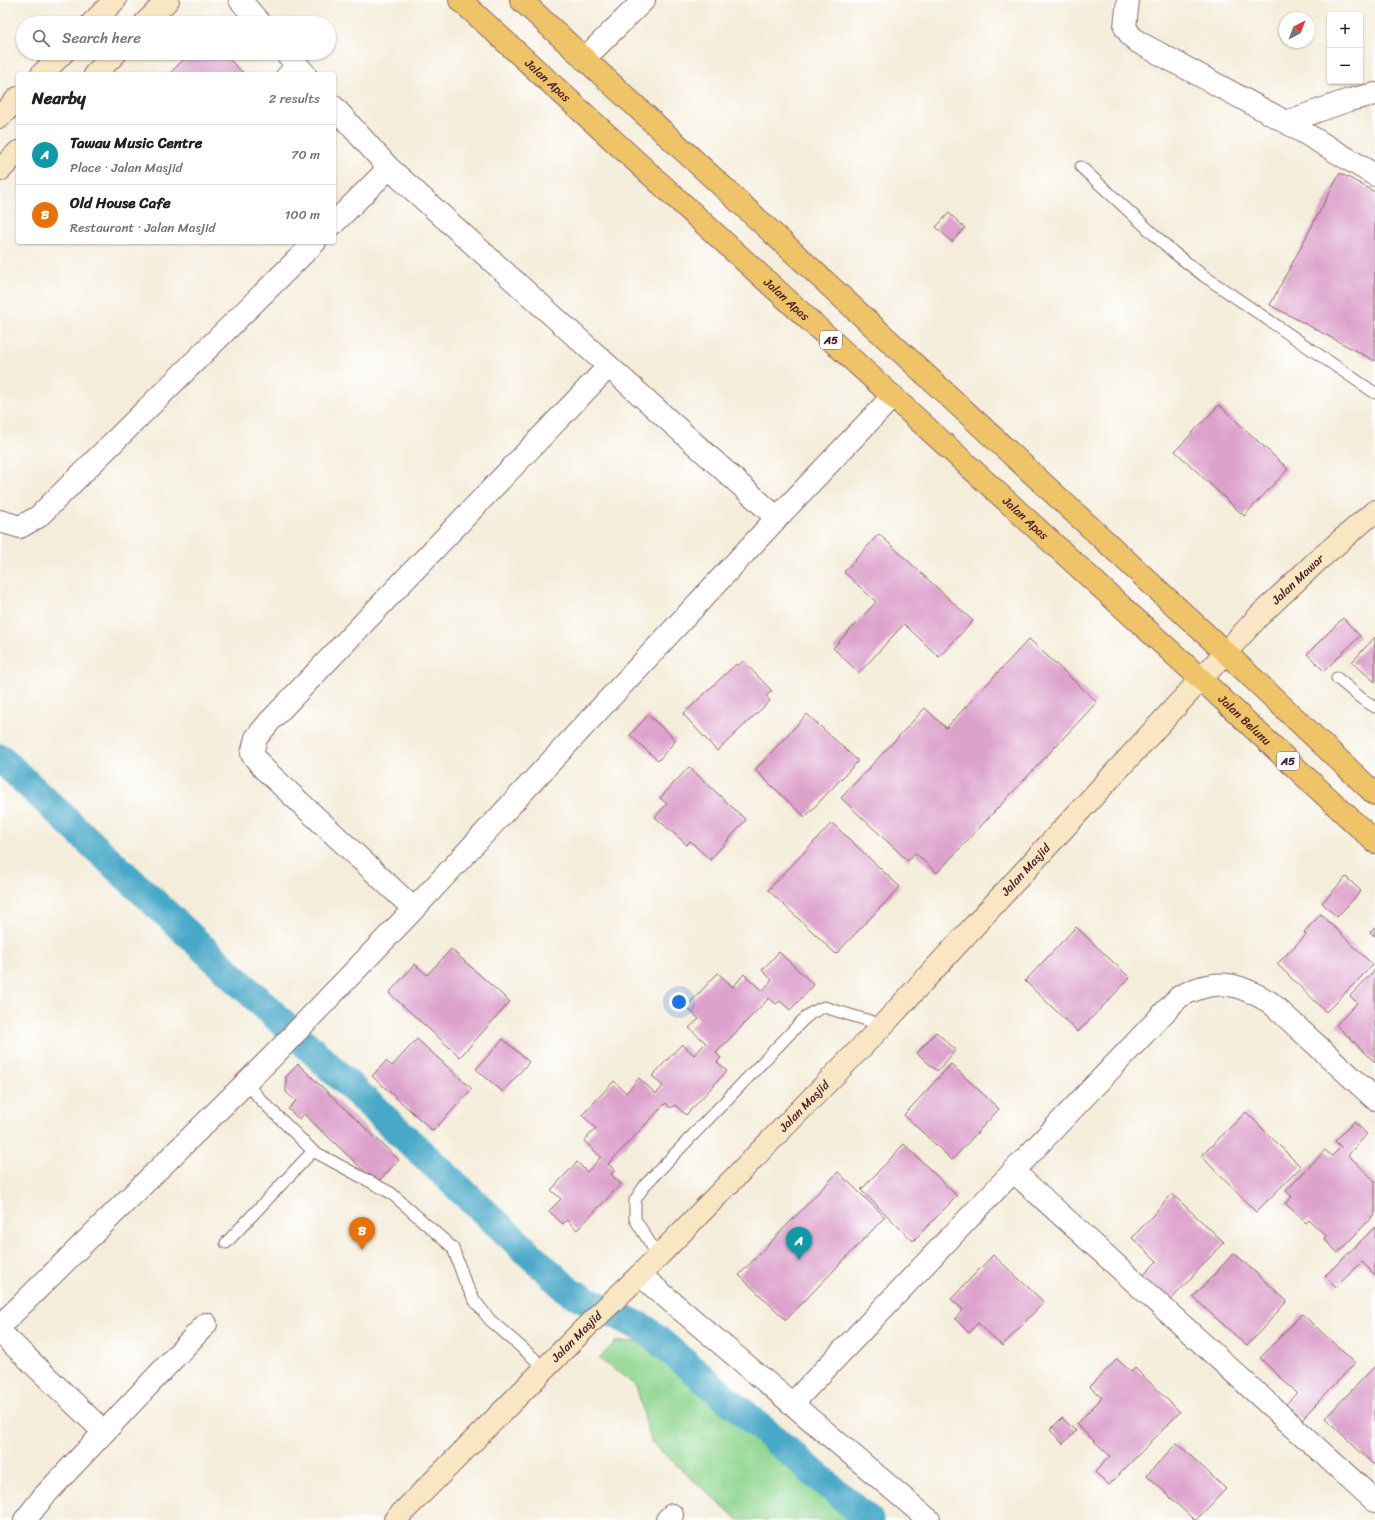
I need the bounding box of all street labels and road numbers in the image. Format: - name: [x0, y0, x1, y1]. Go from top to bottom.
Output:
- street label: Jalan Apas: [519, 53, 576, 108]
- street label: Jalan Apas: [758, 271, 815, 327]
- road number: A5: [820, 331, 842, 349]
- street label: Jalan Apas: [996, 490, 1054, 546]
- street label: Jalan Mawar: [1265, 548, 1330, 611]
- street label: Jalan Belunu: [1212, 688, 1277, 751]
- road number: A5: [1277, 752, 1299, 770]
- street label: Jalan Masjid: [995, 838, 1056, 902]
- street label: Jalan Masjid: [773, 1075, 835, 1138]
- street label: Jalan Masjid: [545, 1305, 608, 1368]

